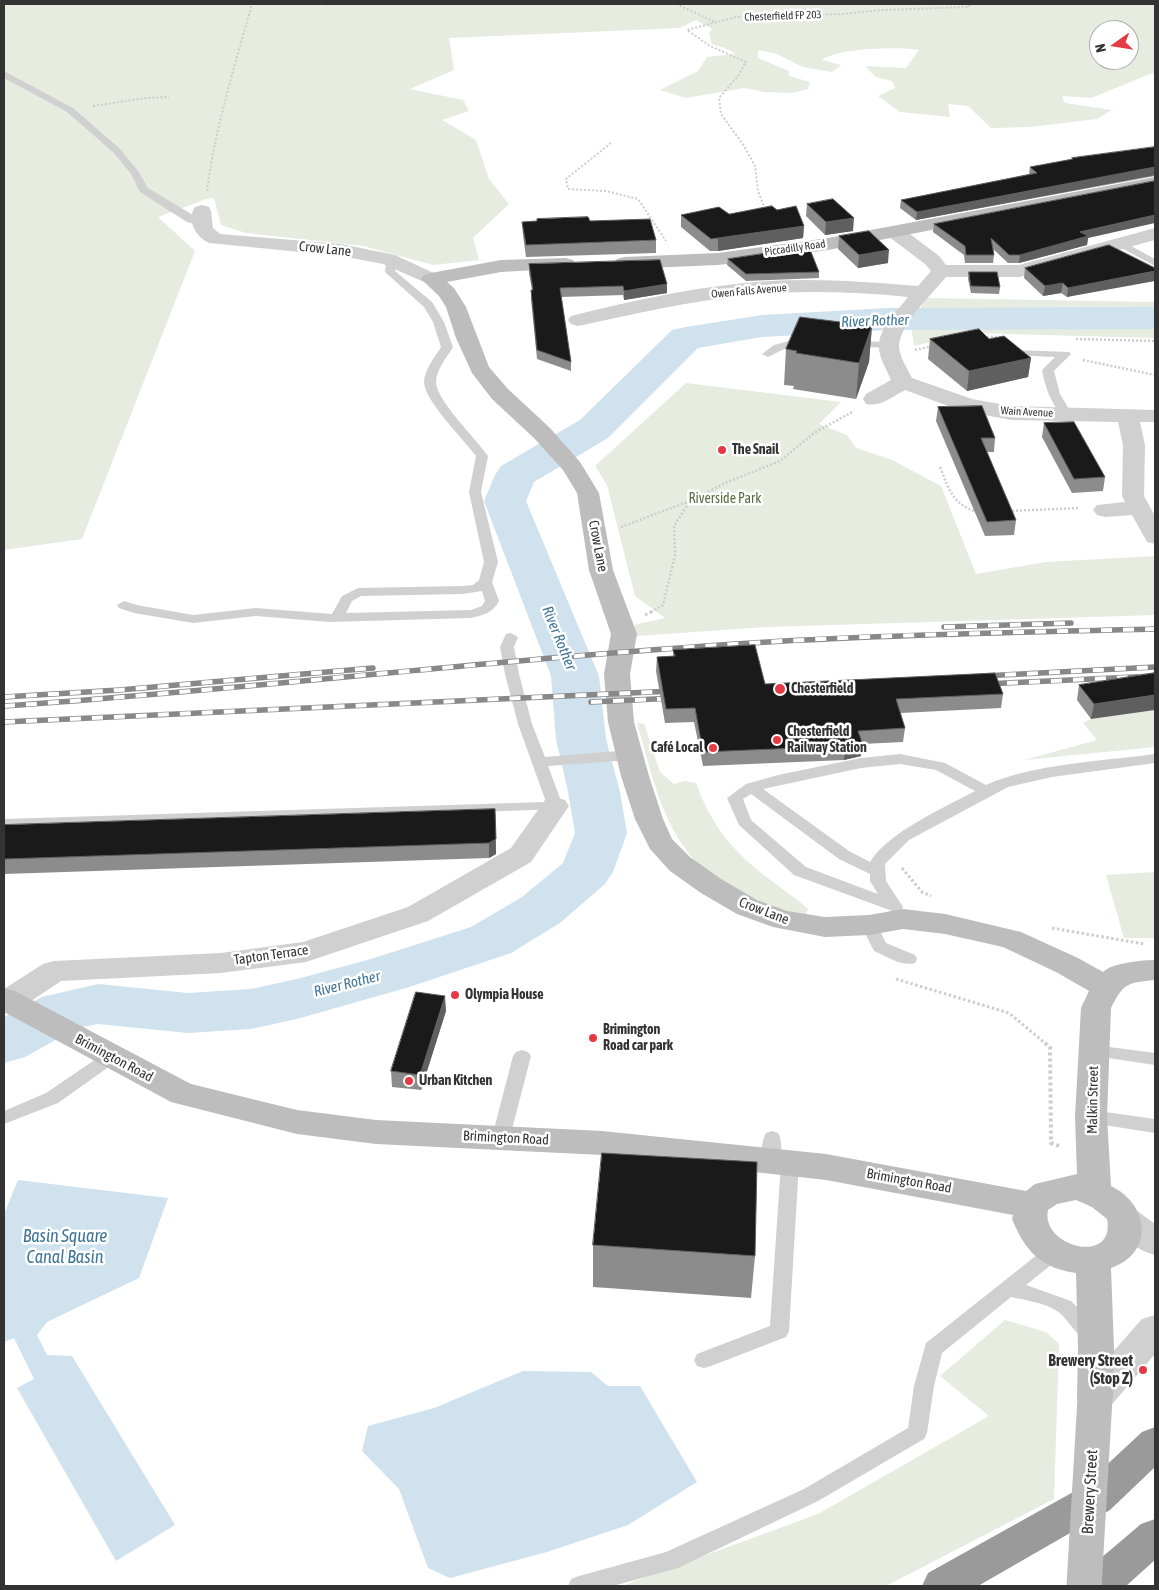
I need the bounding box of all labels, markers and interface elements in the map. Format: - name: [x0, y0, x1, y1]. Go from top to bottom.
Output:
- street label: Chesterfield FP 203: [744, 8, 822, 24]
- north arrow: [1089, 20, 1139, 70]
- text: N: [1092, 42, 1109, 54]
- street label: Piccadilly Road: [764, 237, 826, 259]
- street label: Crow Lane: [298, 238, 352, 260]
- street label: Owen Falls Avenue: [711, 281, 787, 301]
- water label: River Rother: [841, 311, 909, 331]
- street label: Wain Avenue: [1000, 404, 1054, 420]
- place label: The Snail: [732, 442, 779, 458]
- marker: The Snail: [716, 444, 728, 456]
- park label: Riverside Park: [689, 491, 761, 507]
- street label: Crow Lane: [585, 519, 611, 573]
- water label: River Rother: [538, 603, 580, 673]
- place label: Chesterfield: [791, 681, 853, 697]
- marker: Chesterfield: [773, 682, 787, 696]
- place label: Chesterfield Railway Station: [787, 724, 867, 756]
- marker: Chesterfield Railway Station: [771, 734, 783, 746]
- place label: Café Local: [651, 740, 703, 756]
- marker: Café Local: [707, 742, 719, 754]
- street label: Crow Lane: [737, 894, 791, 928]
- street label: Tapton Terrace: [233, 941, 309, 969]
- water label: River Rother: [312, 967, 382, 1001]
- place label: Olympia House: [465, 987, 544, 1003]
- marker: Olympia House: [449, 989, 461, 1001]
- place label: Brimington Road car park: [603, 1022, 673, 1054]
- street label: Brimington Road: [72, 1030, 156, 1086]
- marker: Brimington Road car park: [587, 1032, 599, 1044]
- street label: Malkin Street: [1084, 1066, 1102, 1134]
- place label: Urban Kitchen: [419, 1073, 492, 1089]
- marker: Urban Kitchen: [403, 1075, 415, 1087]
- street label: Brimington Road: [463, 1127, 549, 1149]
- street label: Brimington Road: [865, 1165, 953, 1197]
- water label: Basin Square Canal Basin: [23, 1225, 107, 1268]
- place label: Brewery Street (Stop Z): [1048, 1351, 1133, 1389]
- marker: Brewery Street (Stop Z): [1137, 1364, 1149, 1376]
- street label: Brewery Street: [1078, 1449, 1102, 1535]

